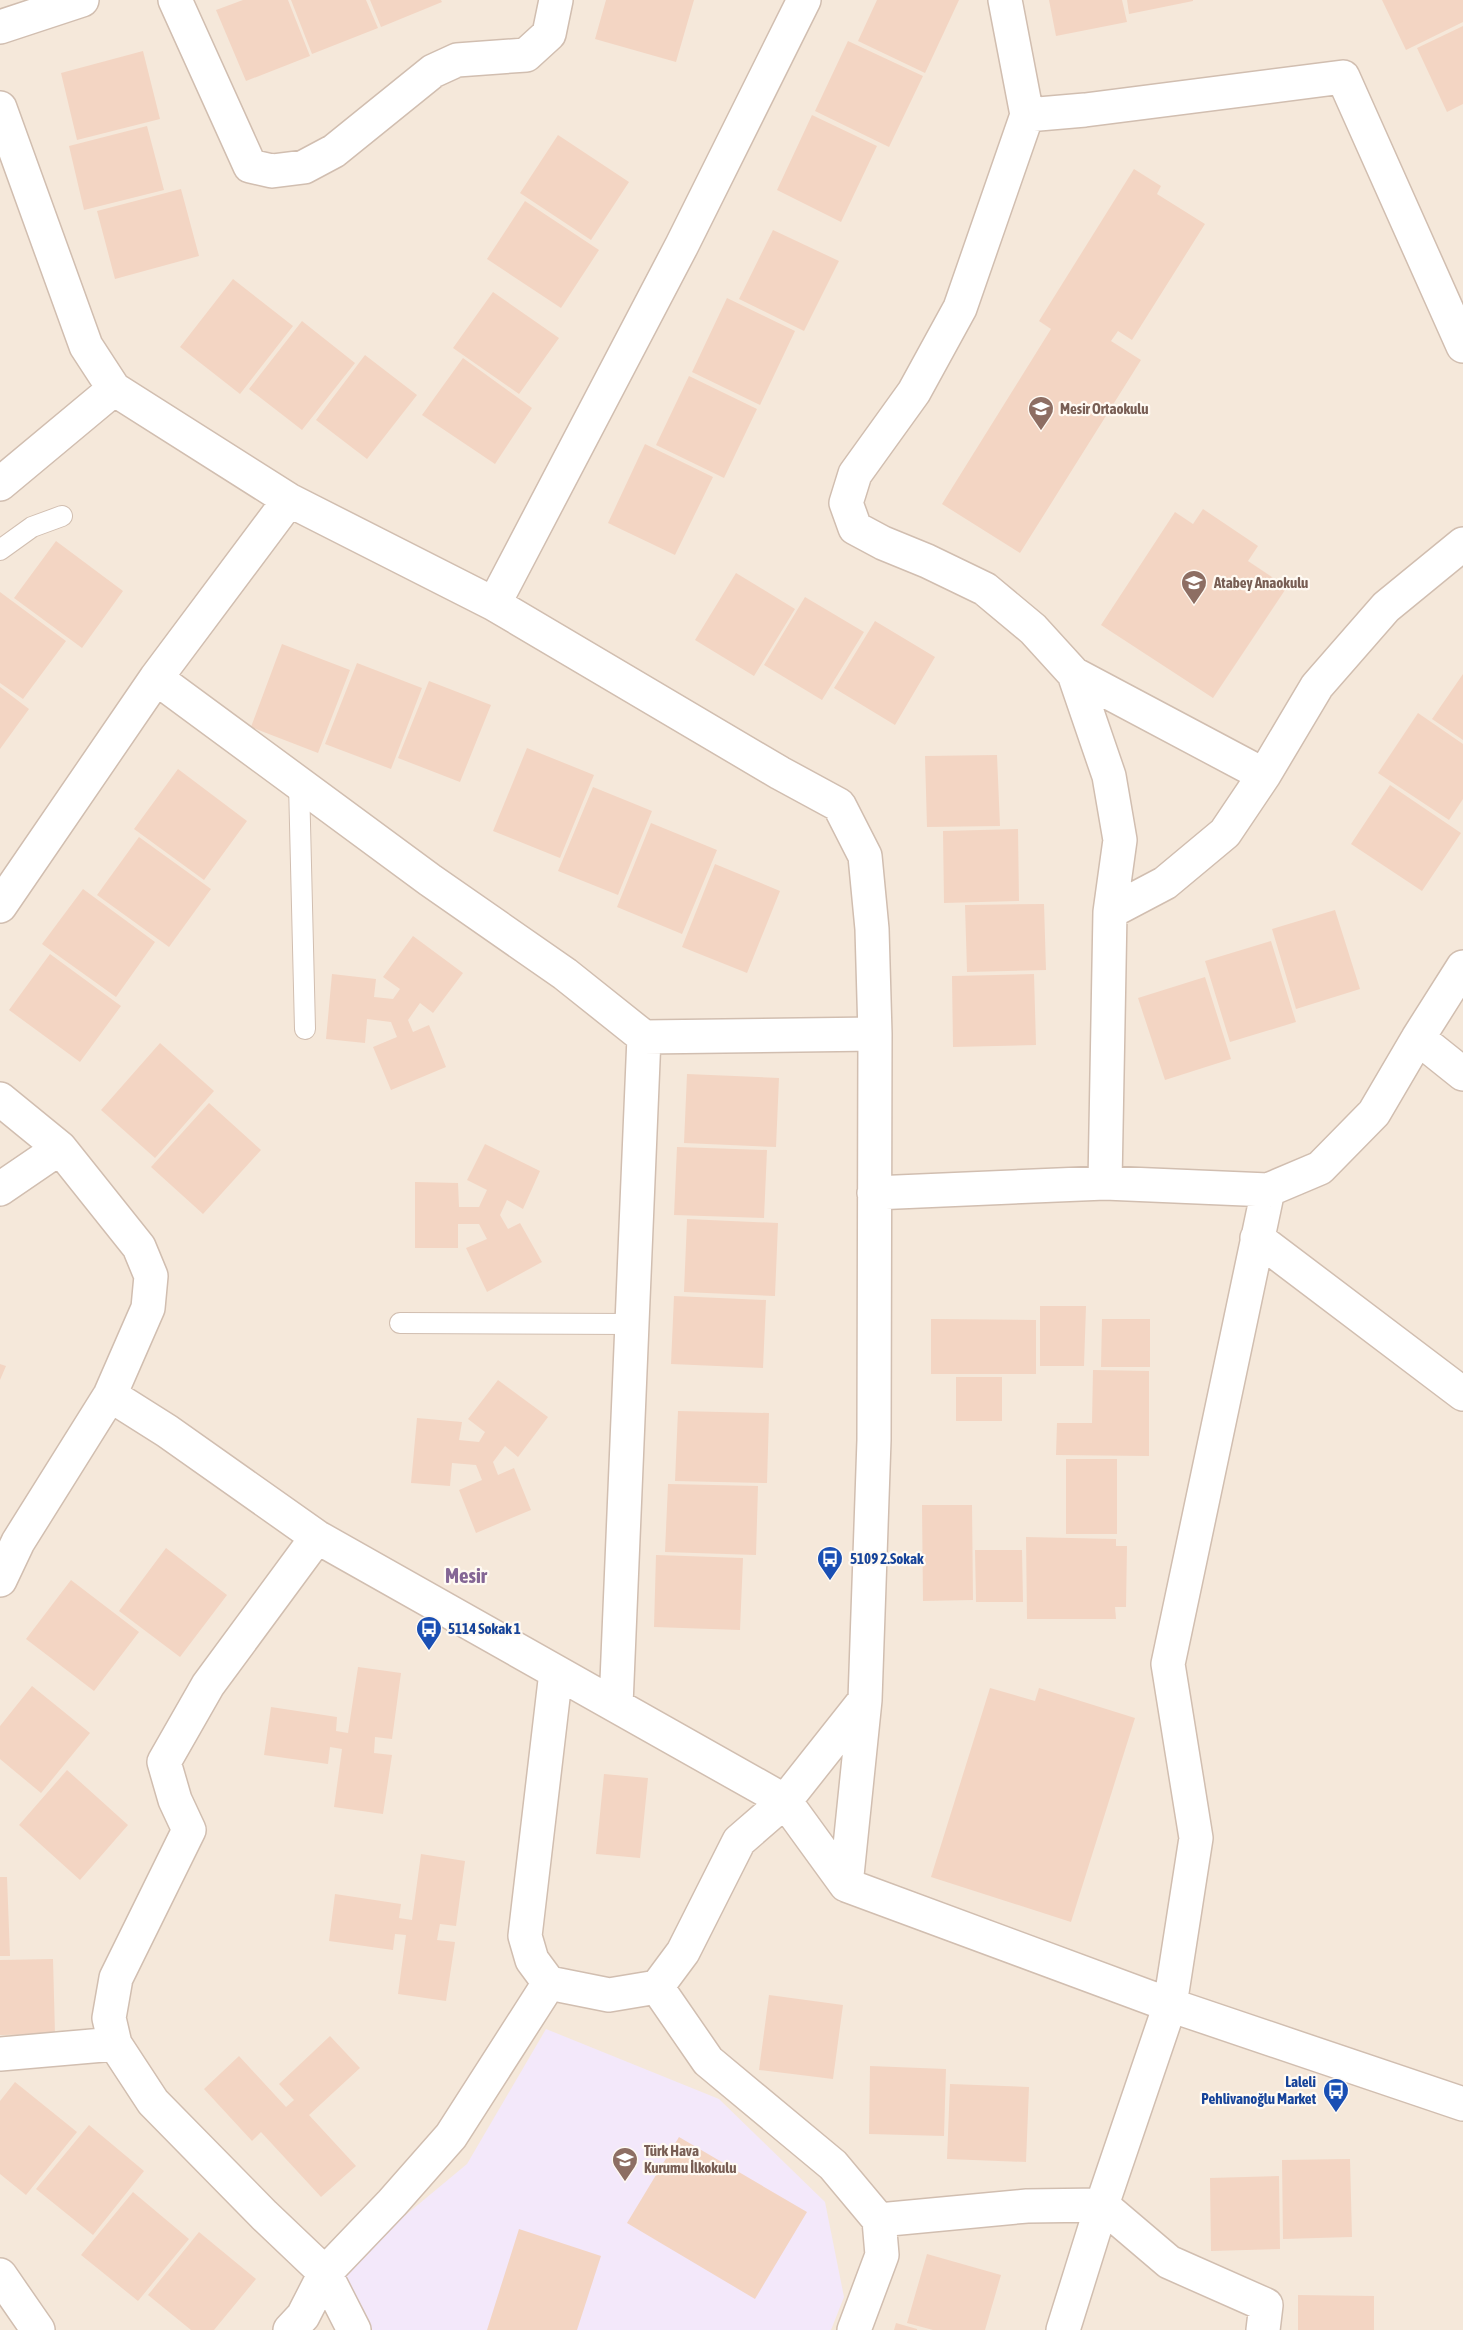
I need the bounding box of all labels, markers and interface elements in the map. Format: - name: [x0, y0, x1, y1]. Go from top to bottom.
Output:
- school or university icon: Mesir Ortaokulu: [1026, 394, 1056, 432]
- place label: Mesir Ortaokulu: [1060, 400, 1149, 417]
- school or university icon: Atabey Anaokulu: [1179, 568, 1209, 606]
- place label: Atabey Anaokulu: [1213, 574, 1308, 591]
- bus stop icon: 5109 2.Sokak: [815, 1544, 845, 1582]
- place label: 5109 2.Sokak: [850, 1550, 924, 1567]
- district label: Mesir: [445, 1563, 488, 1587]
- bus stop icon: 5114 Sokak 1: [414, 1614, 444, 1652]
- place label: 5114 Sokak 1: [448, 1620, 521, 1637]
- place label: Laleli Pehlivanoğlu Market: [1201, 2073, 1317, 2107]
- bus stop icon: Laleli Pehlivanoğlu Market: [1321, 2076, 1351, 2114]
- place label: Türk Hava Kurumu İlkokulu: [644, 2142, 736, 2176]
- school or university icon: Türk Hava Kurumu İlkokulu: [610, 2145, 640, 2183]

